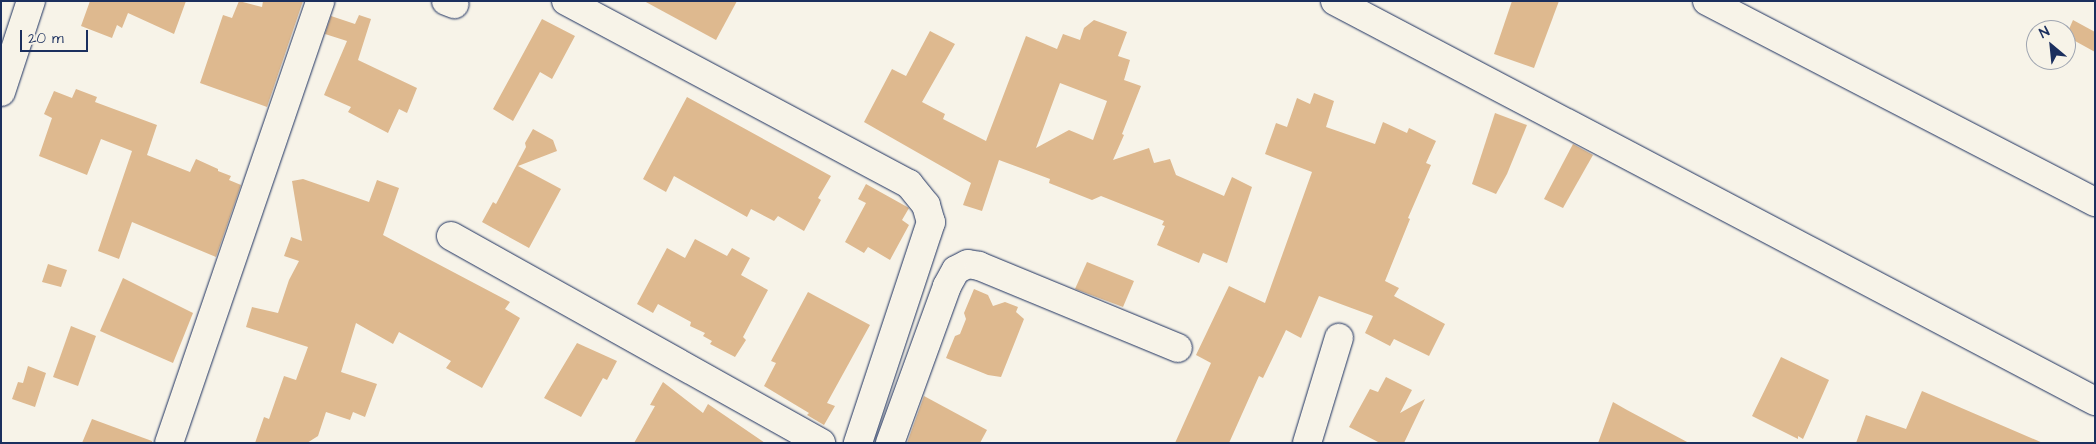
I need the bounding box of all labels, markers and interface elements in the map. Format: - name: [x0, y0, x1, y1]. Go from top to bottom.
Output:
- scale bar: [22, 20, 90, 52]
- north arrow: [2026, 20, 2076, 70]
- text: N: [2036, 22, 2053, 44]
- text: 20 m: [28, 28, 64, 49]

